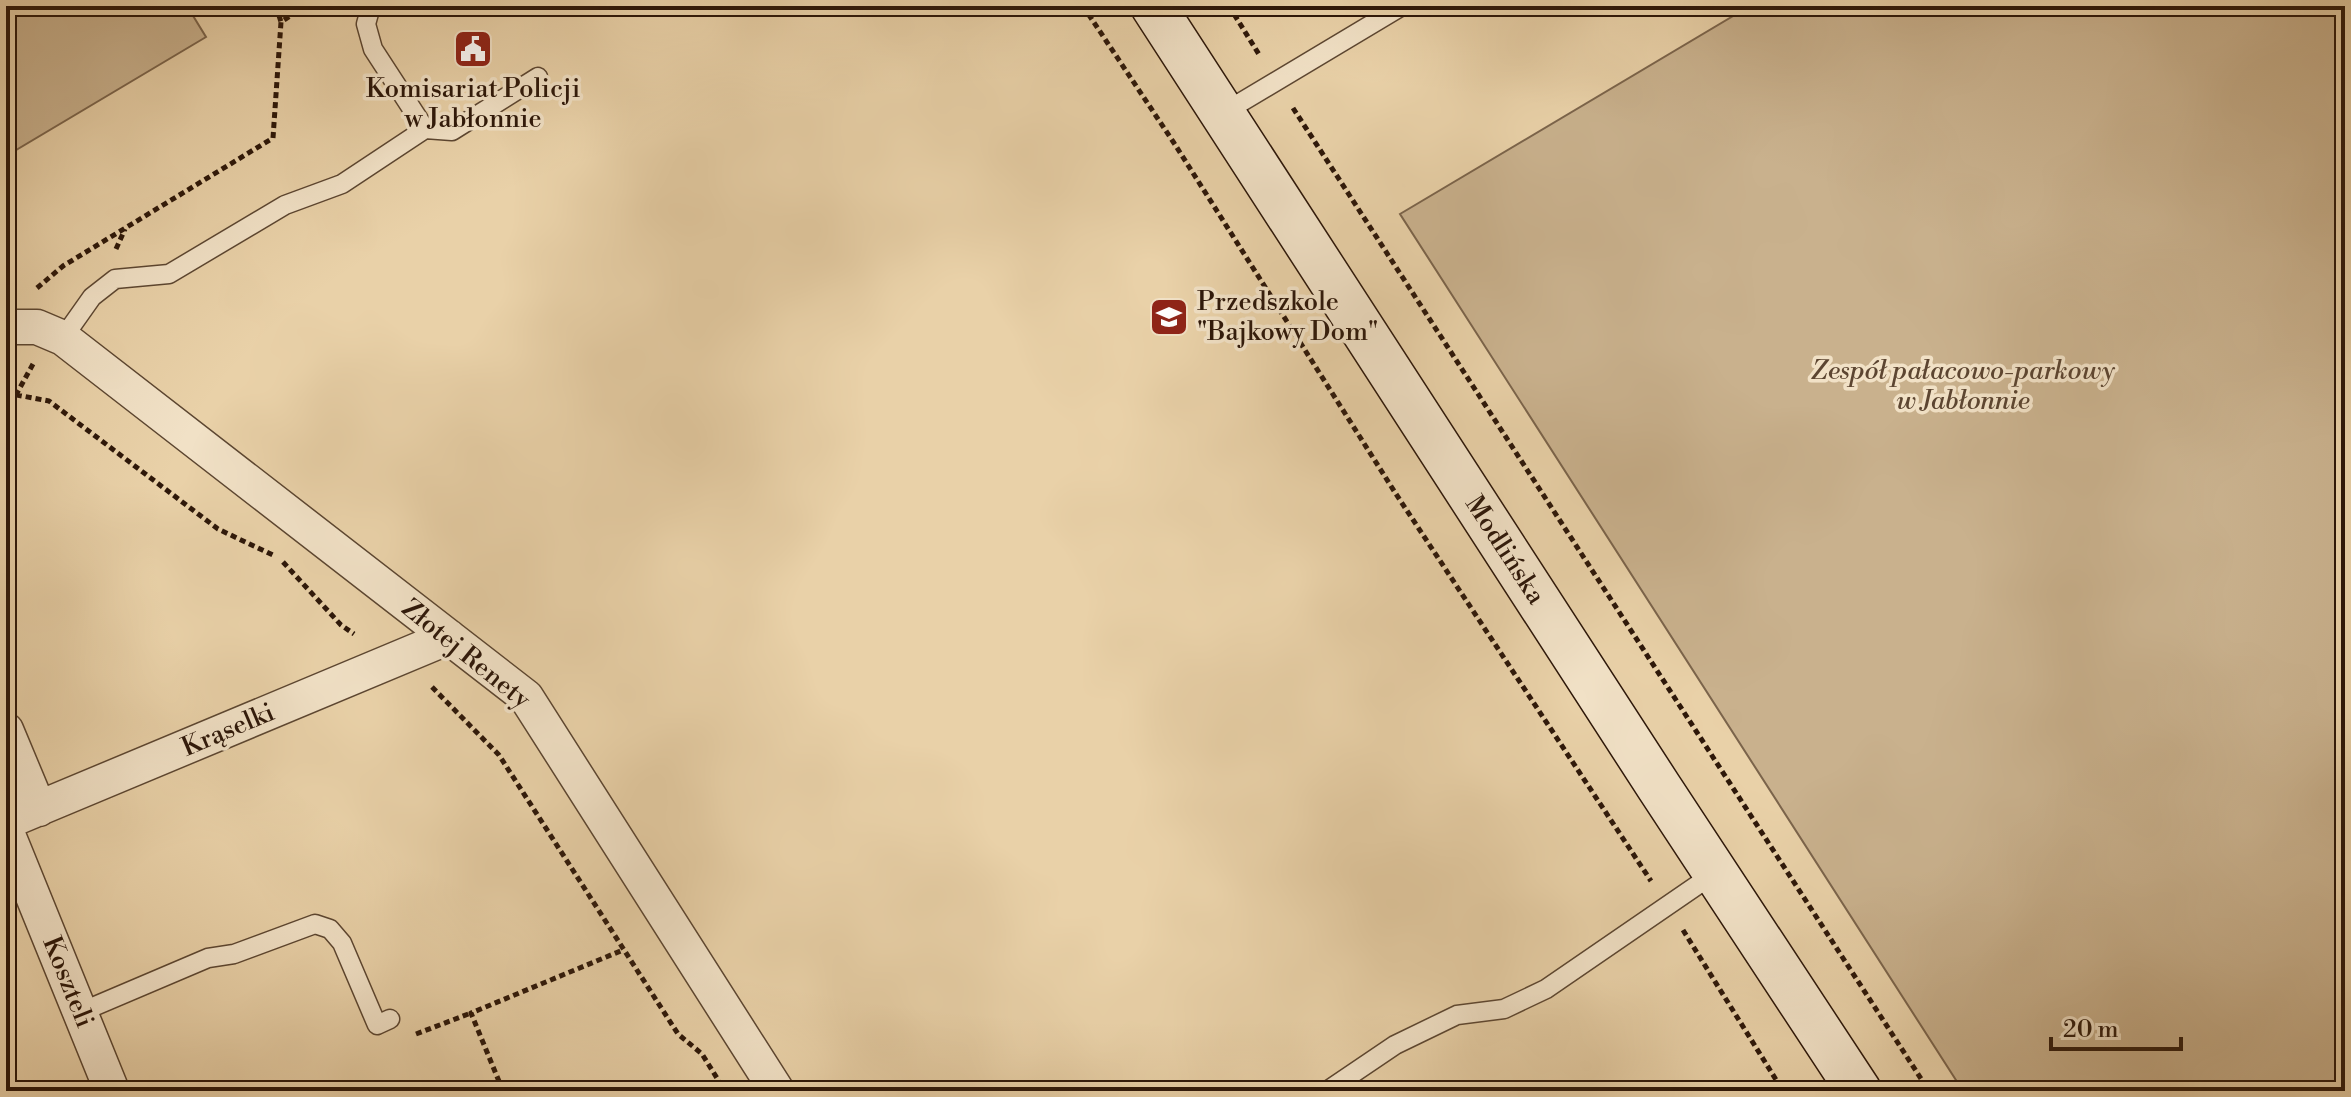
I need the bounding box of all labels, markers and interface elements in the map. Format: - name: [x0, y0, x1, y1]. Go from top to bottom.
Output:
- public building icon: Komisariat Policji w Jabłonnie: [452, 28, 494, 70]
- place label: Komisariat Policji w Jabłonnie: [366, 73, 580, 135]
- place label: Przedszkole "Bajkowy Dom": [1197, 286, 1378, 348]
- school or university icon: Przedszkole "Bajkowy Dom": [1148, 296, 1190, 338]
- park label: Zespół pałacowo-parkowy w Jabłonnie: [1811, 355, 2115, 417]
- street label: Modlińska: [1458, 490, 1552, 611]
- street label: Złotej Renety: [395, 592, 537, 716]
- street label: Krąselki: [177, 696, 279, 764]
- street label: Koszteli: [35, 932, 101, 1032]
- scale bar: [2051, 1001, 2181, 1051]
- text: 20 m: [2063, 1015, 2119, 1045]

